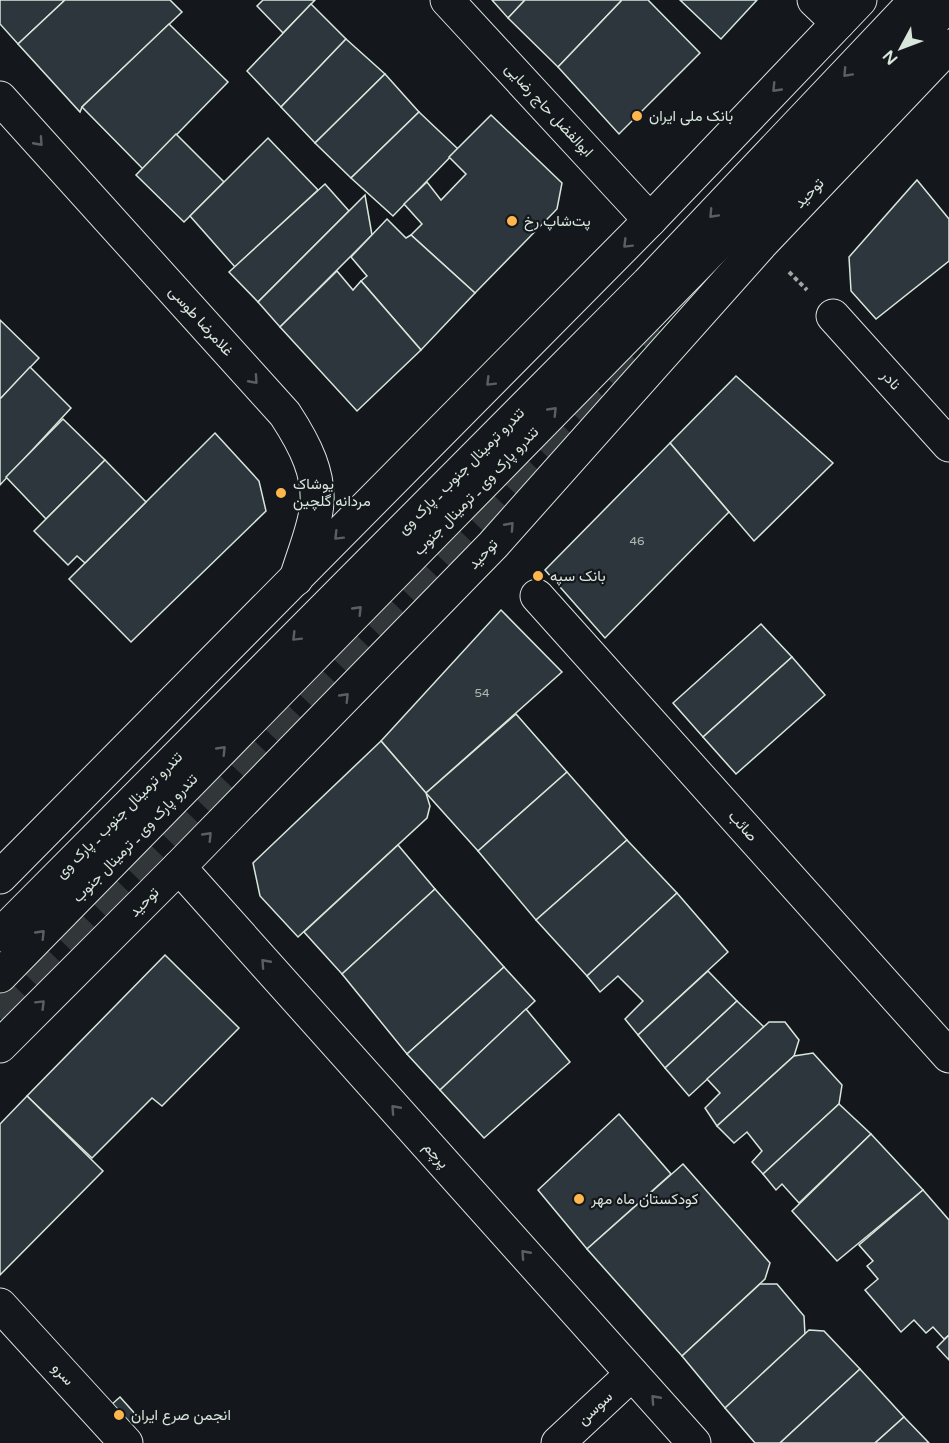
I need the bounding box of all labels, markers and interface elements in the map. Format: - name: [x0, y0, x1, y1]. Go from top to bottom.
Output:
- north arrow: [871, 18, 931, 78]
- text: N: [879, 46, 902, 69]
- street label: ابوالفضل حاج رضایی: [500, 59, 597, 162]
- one-way arrow: [843, 66, 854, 77]
- one-way arrow: [772, 81, 783, 91]
- place label: بانک ملی ایران: [649, 107, 733, 126]
- marker: بانک ملی ایران: [630, 109, 644, 123]
- one-way arrow: [32, 135, 43, 145]
- street label: توحید: [790, 174, 828, 212]
- one-way arrow: [709, 207, 720, 218]
- place label: پت‌شاپ رخ: [524, 212, 591, 232]
- marker: پت‌شاپ رخ: [505, 214, 519, 228]
- one-way arrow: [623, 236, 634, 247]
- street label: غلامرضا طوسی: [164, 282, 237, 360]
- street label: نادر: [877, 366, 905, 394]
- one-way arrow: [247, 373, 258, 384]
- one-way arrow: [486, 375, 497, 386]
- street label: تندرو ترمینال جنوب ـ پارک وی: [394, 404, 529, 539]
- one-way arrow: [546, 408, 557, 419]
- street label: تندرو پارک وی ـ ترمینال جنوب: [410, 423, 543, 560]
- place label: پوشاک مردانه گلچین: [293, 475, 371, 511]
- marker: پوشاک مردانه گلچین: [274, 486, 288, 500]
- one-way arrow: [503, 523, 514, 533]
- one-way arrow: [334, 529, 345, 540]
- house number: 46: [629, 534, 645, 548]
- street label: توحید: [464, 535, 502, 573]
- place label: بانک سپه: [550, 567, 606, 586]
- marker: بانک سپه: [531, 569, 545, 583]
- one-way arrow: [351, 607, 362, 617]
- one-way arrow: [292, 630, 303, 641]
- house number: 54: [474, 686, 490, 700]
- one-way arrow: [337, 693, 348, 704]
- one-way arrow: [214, 746, 225, 757]
- street label: تندرو ترمینال جنوب ـ پارک وی: [52, 748, 187, 883]
- street label: تندرو پارک وی ـ ترمینال جنوب: [69, 770, 202, 907]
- street label: صائب: [725, 807, 761, 845]
- one-way arrow: [201, 833, 212, 844]
- street label: توحید: [125, 883, 163, 921]
- one-way arrow: [34, 930, 45, 940]
- one-way arrow: [261, 959, 272, 970]
- one-way arrow: [34, 1001, 45, 1012]
- one-way arrow: [391, 1105, 402, 1115]
- street label: پرچم: [419, 1138, 453, 1173]
- place label: کودکستان ماه مهر: [590, 1190, 699, 1208]
- marker: کودکستان ماه مهر: [572, 1192, 586, 1206]
- one-way arrow: [521, 1250, 532, 1261]
- street label: سرو: [48, 1359, 78, 1389]
- street label: سوسن: [574, 1387, 617, 1429]
- one-way arrow: [651, 1396, 662, 1406]
- place label: انجمن صرع ایران: [131, 1406, 231, 1426]
- marker: انجمن صرع ایران: [112, 1408, 126, 1422]

